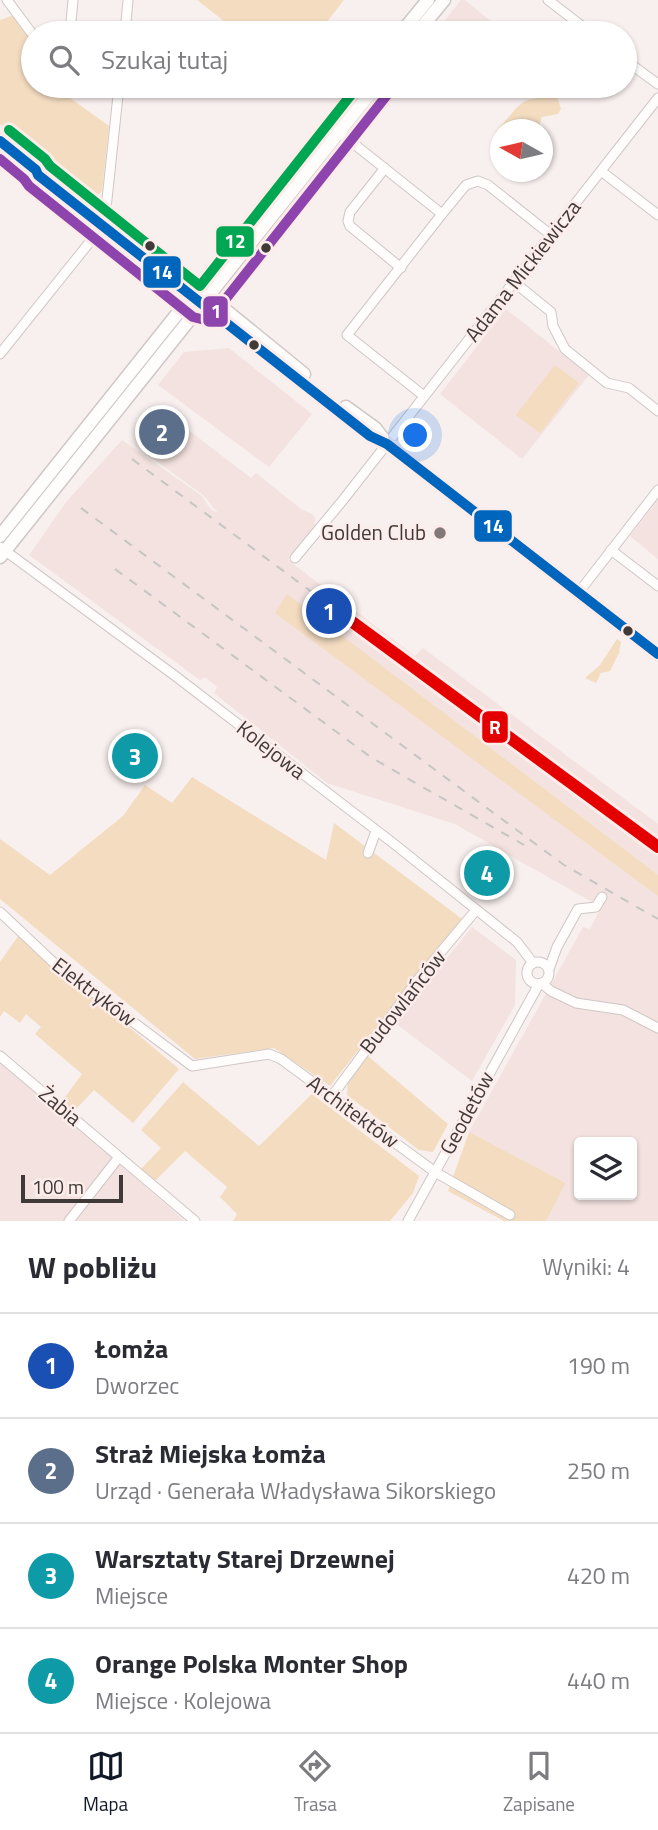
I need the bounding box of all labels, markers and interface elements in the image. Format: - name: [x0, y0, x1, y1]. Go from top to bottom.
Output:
- search box: [21, 21, 637, 98]
- text: Szukaj tutaj: [101, 40, 228, 79]
- icon: search: [45, 41, 83, 79]
- north arrow: [490, 119, 553, 182]
- street label: Adama Mickiewicza: [456, 192, 588, 348]
- line badge: 12: [215, 225, 255, 258]
- text: 12: [224, 226, 246, 255]
- unlabelled marker: [143, 239, 157, 253]
- unlabelled marker: [259, 241, 273, 255]
- line badge: 14: [142, 255, 182, 289]
- text: 14: [151, 257, 173, 286]
- line badge: 1: [202, 295, 229, 328]
- text: 1: [211, 296, 221, 325]
- unlabelled marker: [247, 338, 261, 352]
- pin: 2: [139, 406, 185, 458]
- your location: [398, 418, 432, 452]
- line badge: 14: [473, 509, 513, 543]
- text: 14: [482, 511, 504, 540]
- place label: Golden Club: [321, 516, 426, 548]
- marker: Golden Club: [432, 525, 448, 541]
- pin: 1: [306, 585, 352, 637]
- unlabelled marker: [621, 624, 635, 638]
- line badge: R: [481, 710, 509, 744]
- street label: Kolejowa: [230, 712, 313, 787]
- text: R: [489, 712, 501, 741]
- pin: 3: [112, 730, 158, 782]
- pin: 4: [464, 847, 510, 899]
- street label: Budowlańców: [351, 942, 453, 1060]
- street label: Elektryków: [46, 949, 144, 1034]
- street label: Geodetów: [431, 1065, 502, 1160]
- street label: Architektów: [301, 1067, 406, 1156]
- street label: Żabia: [32, 1078, 90, 1133]
- map controls: [574, 1137, 637, 1200]
- button: layers: [574, 1137, 637, 1200]
- scale bar: [21, 1172, 122, 1204]
- text: 100 m: [32, 1172, 84, 1201]
- text: W pobliżu: [28, 1244, 157, 1290]
- text: Wyniki: 4: [542, 1249, 630, 1284]
- text: Łomża: [95, 1329, 168, 1368]
- text: 1: [45, 1348, 57, 1383]
- text: 190 m: [567, 1348, 630, 1383]
- text: Dworzec: [95, 1368, 179, 1403]
- text: Straż Miejska Łomża: [95, 1434, 326, 1473]
- text: 2: [45, 1453, 57, 1488]
- text: 250 m: [567, 1453, 630, 1488]
- text: Urząd · Generała Władysława Sikorskiego: [95, 1473, 496, 1508]
- text: Warsztaty Starej Drzewnej: [95, 1539, 395, 1578]
- text: 3: [45, 1558, 57, 1593]
- text: 420 m: [567, 1558, 630, 1593]
- text: Miejsce: [95, 1578, 168, 1613]
- text: Orange Polska Monter Shop: [95, 1644, 408, 1683]
- text: 4: [45, 1663, 57, 1698]
- text: 440 m: [567, 1663, 630, 1698]
- text: Miejsce · Kolejowa: [95, 1683, 271, 1718]
- tab: Mapa: [83, 1747, 128, 1818]
- tab: Trasa: [294, 1747, 337, 1818]
- tab: Zapisane: [503, 1747, 575, 1818]

